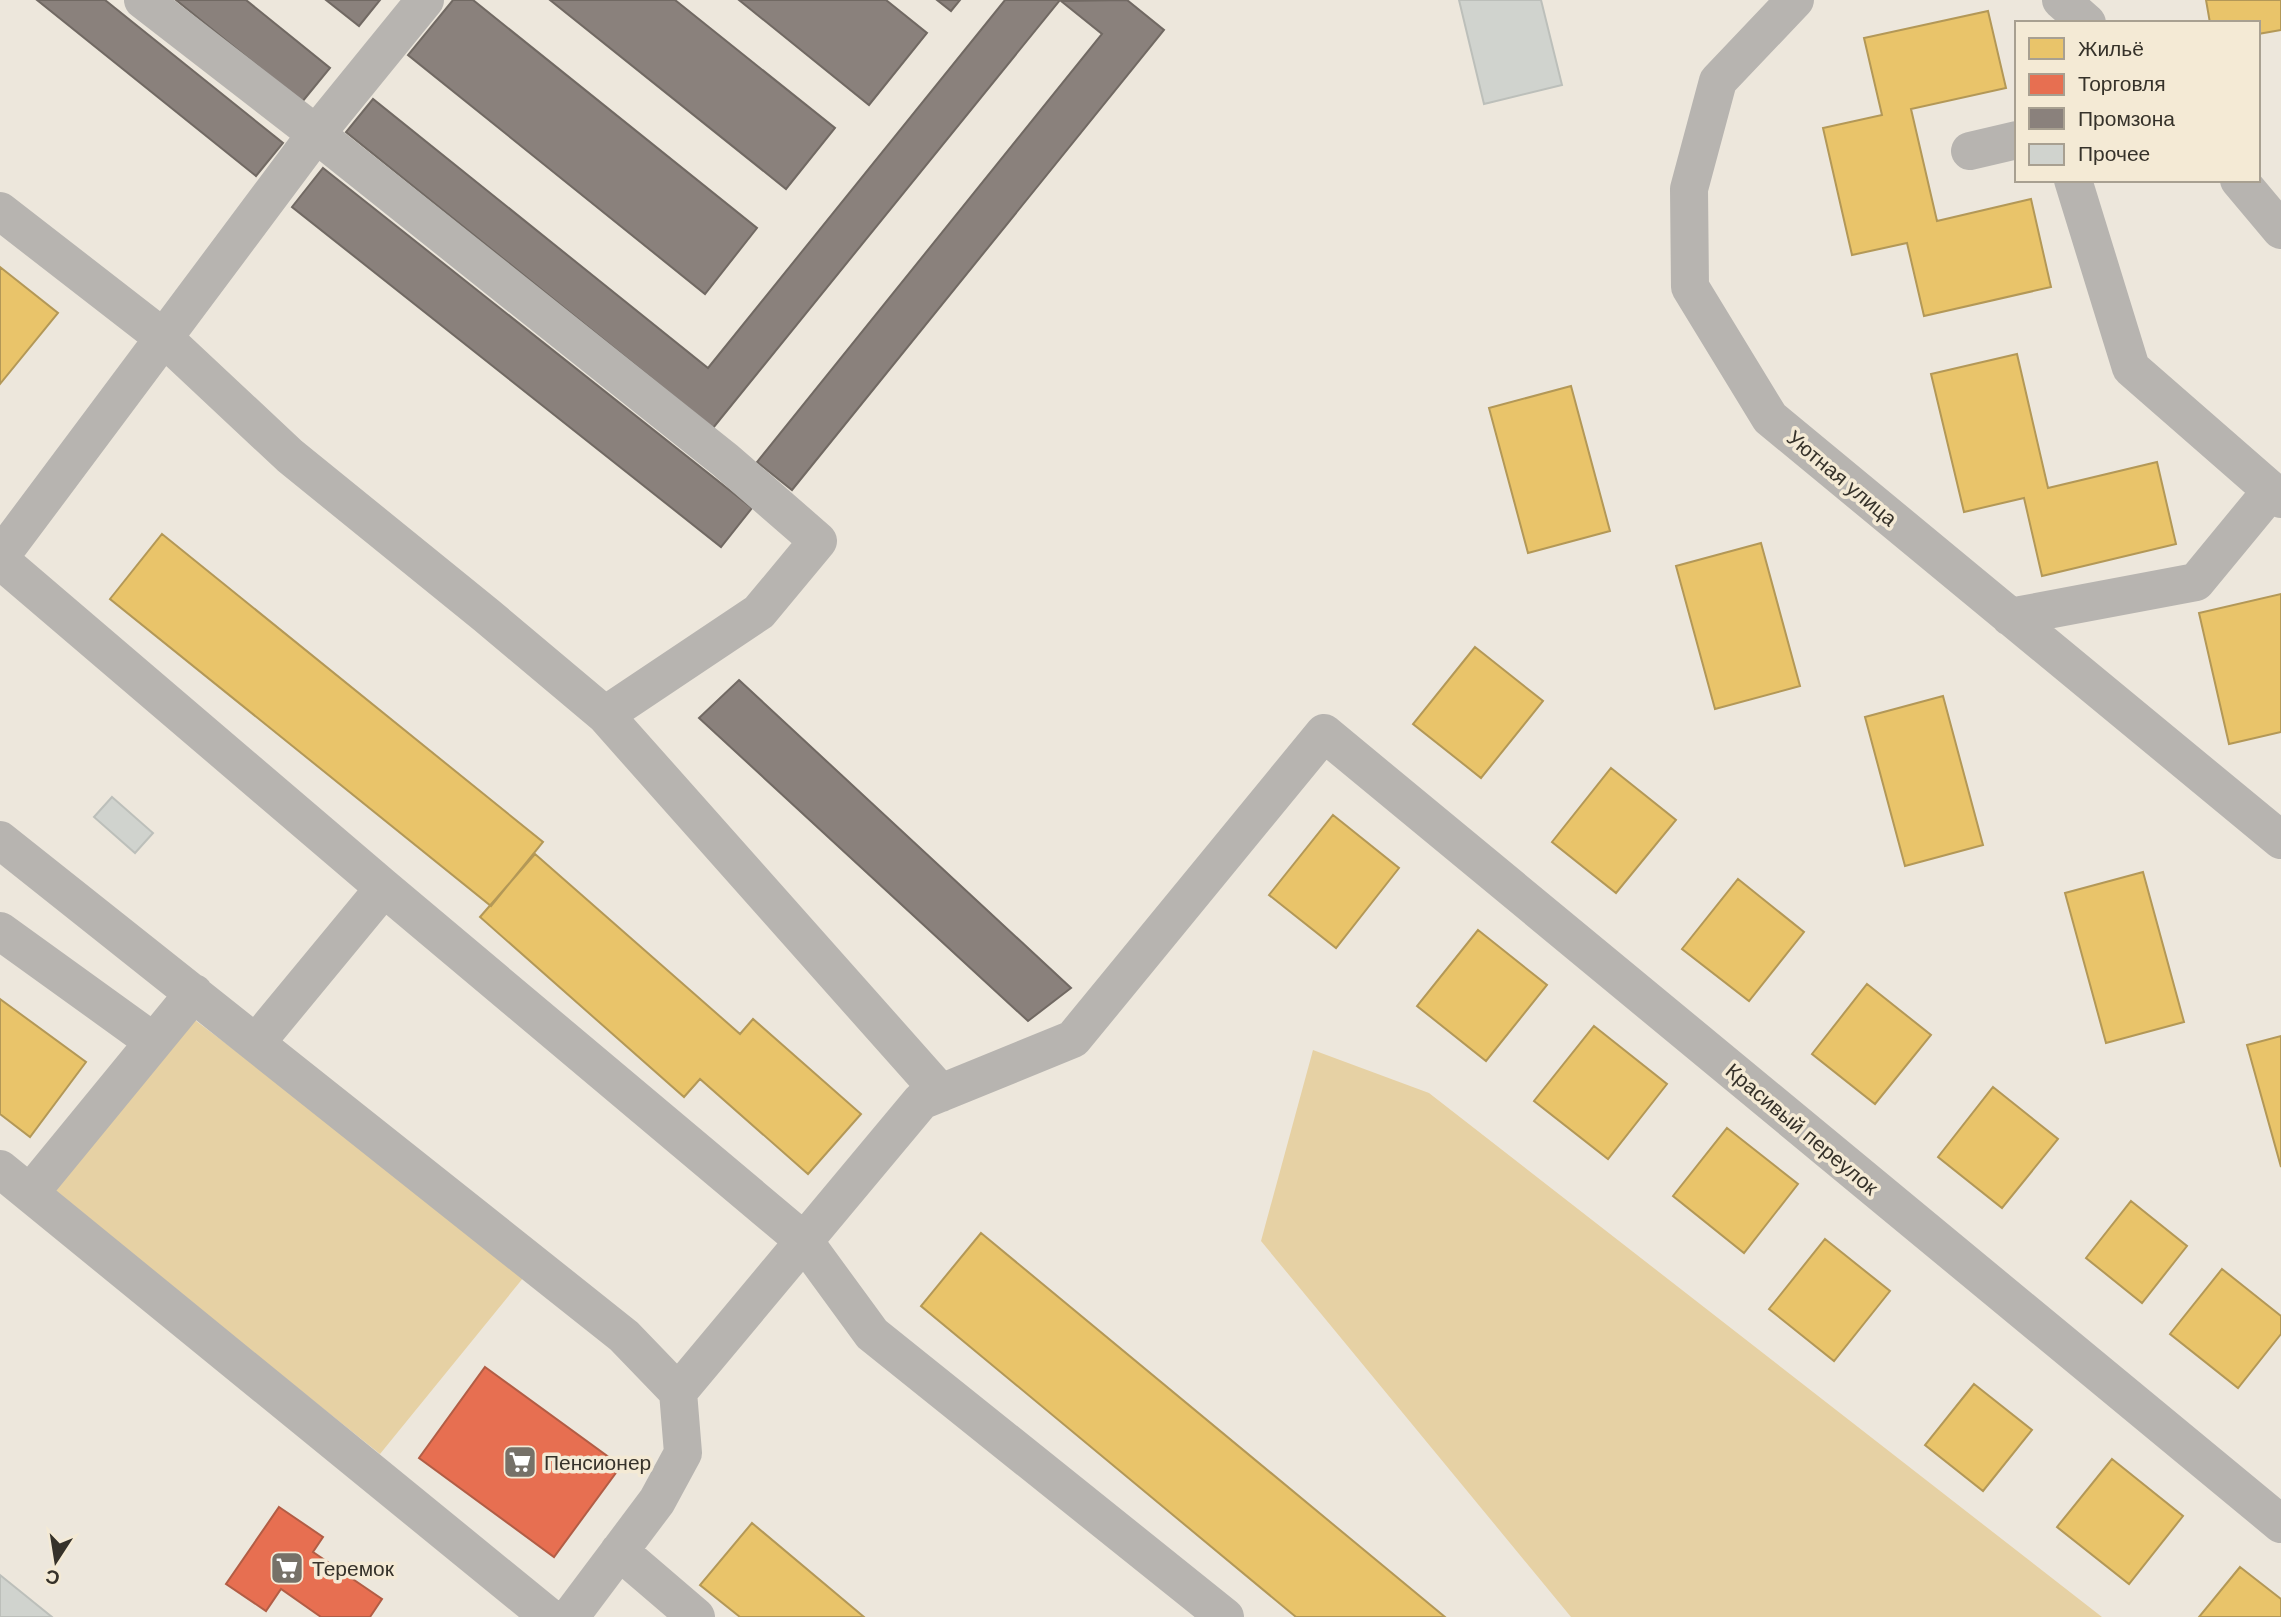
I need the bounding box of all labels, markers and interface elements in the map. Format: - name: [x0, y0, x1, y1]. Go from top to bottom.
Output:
- legend: [2015, 21, 2260, 182]
- text: Жильё: [2078, 37, 2144, 60]
- text: Торговля: [2078, 72, 2166, 95]
- text: Промзона: [2078, 107, 2175, 130]
- text: Прочее: [2078, 142, 2150, 165]
- street label: Уютная улица: [1783, 426, 1902, 531]
- street label: Красивый переулок: [1721, 1059, 1883, 1200]
- supermarket icon: Пенсионер: [501, 1443, 539, 1481]
- place label: Пенсионер: [544, 1451, 651, 1474]
- north arrow: [21, 1526, 91, 1596]
- supermarket icon: Теремок: [268, 1549, 306, 1587]
- place label: Теремок: [312, 1557, 395, 1580]
- text: С: [43, 1565, 61, 1589]

